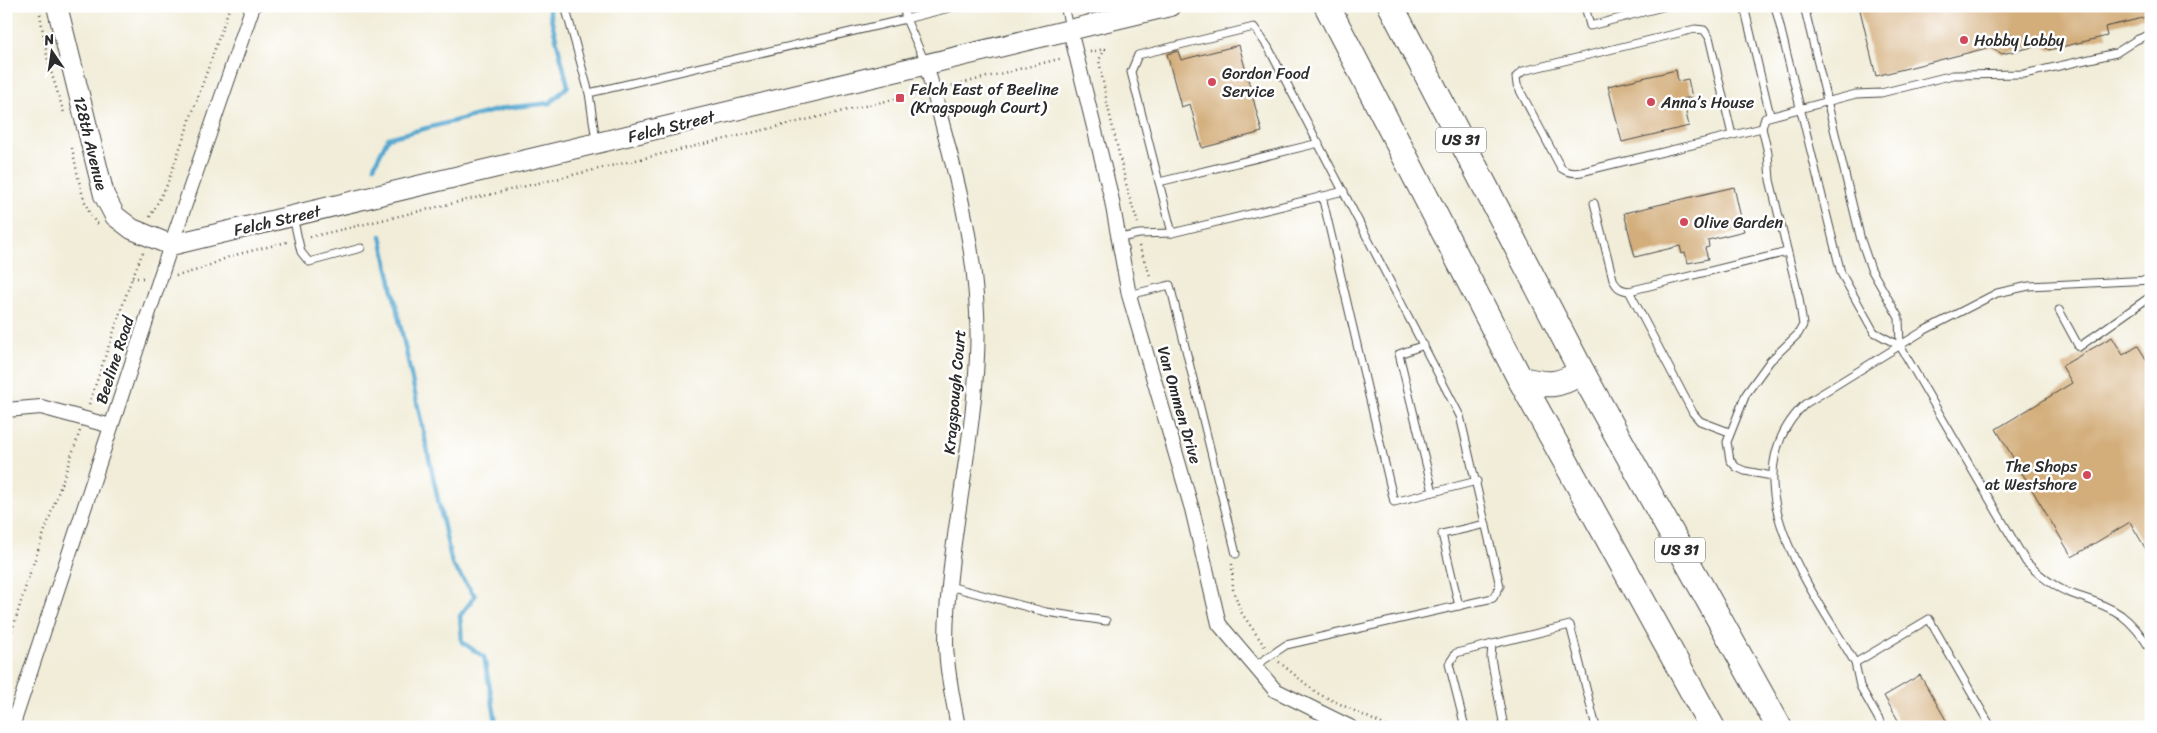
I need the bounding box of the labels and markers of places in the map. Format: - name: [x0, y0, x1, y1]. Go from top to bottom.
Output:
- place label: Hobby Lobby: [1974, 26, 2065, 55]
- marker: Hobby Lobby: [1958, 34, 1970, 46]
- place label: Gordon Food Service: [1222, 59, 1311, 106]
- place label: Felch East of Beeline (Kragspough Court): [910, 75, 1059, 122]
- marker: Gordon Food Service: [1206, 76, 1218, 88]
- place label: Anna’s House: [1660, 88, 1754, 117]
- marker: Felch East of Beeline (Kragspough Court): [894, 92, 906, 104]
- marker: Anna’s House: [1645, 96, 1657, 108]
- place label: Olive Garden: [1694, 208, 1783, 237]
- marker: Olive Garden: [1678, 216, 1690, 228]
- place label: The Shops at Westshore: [1985, 452, 2078, 499]
- marker: The Shops at Westshore: [2081, 469, 2093, 481]

